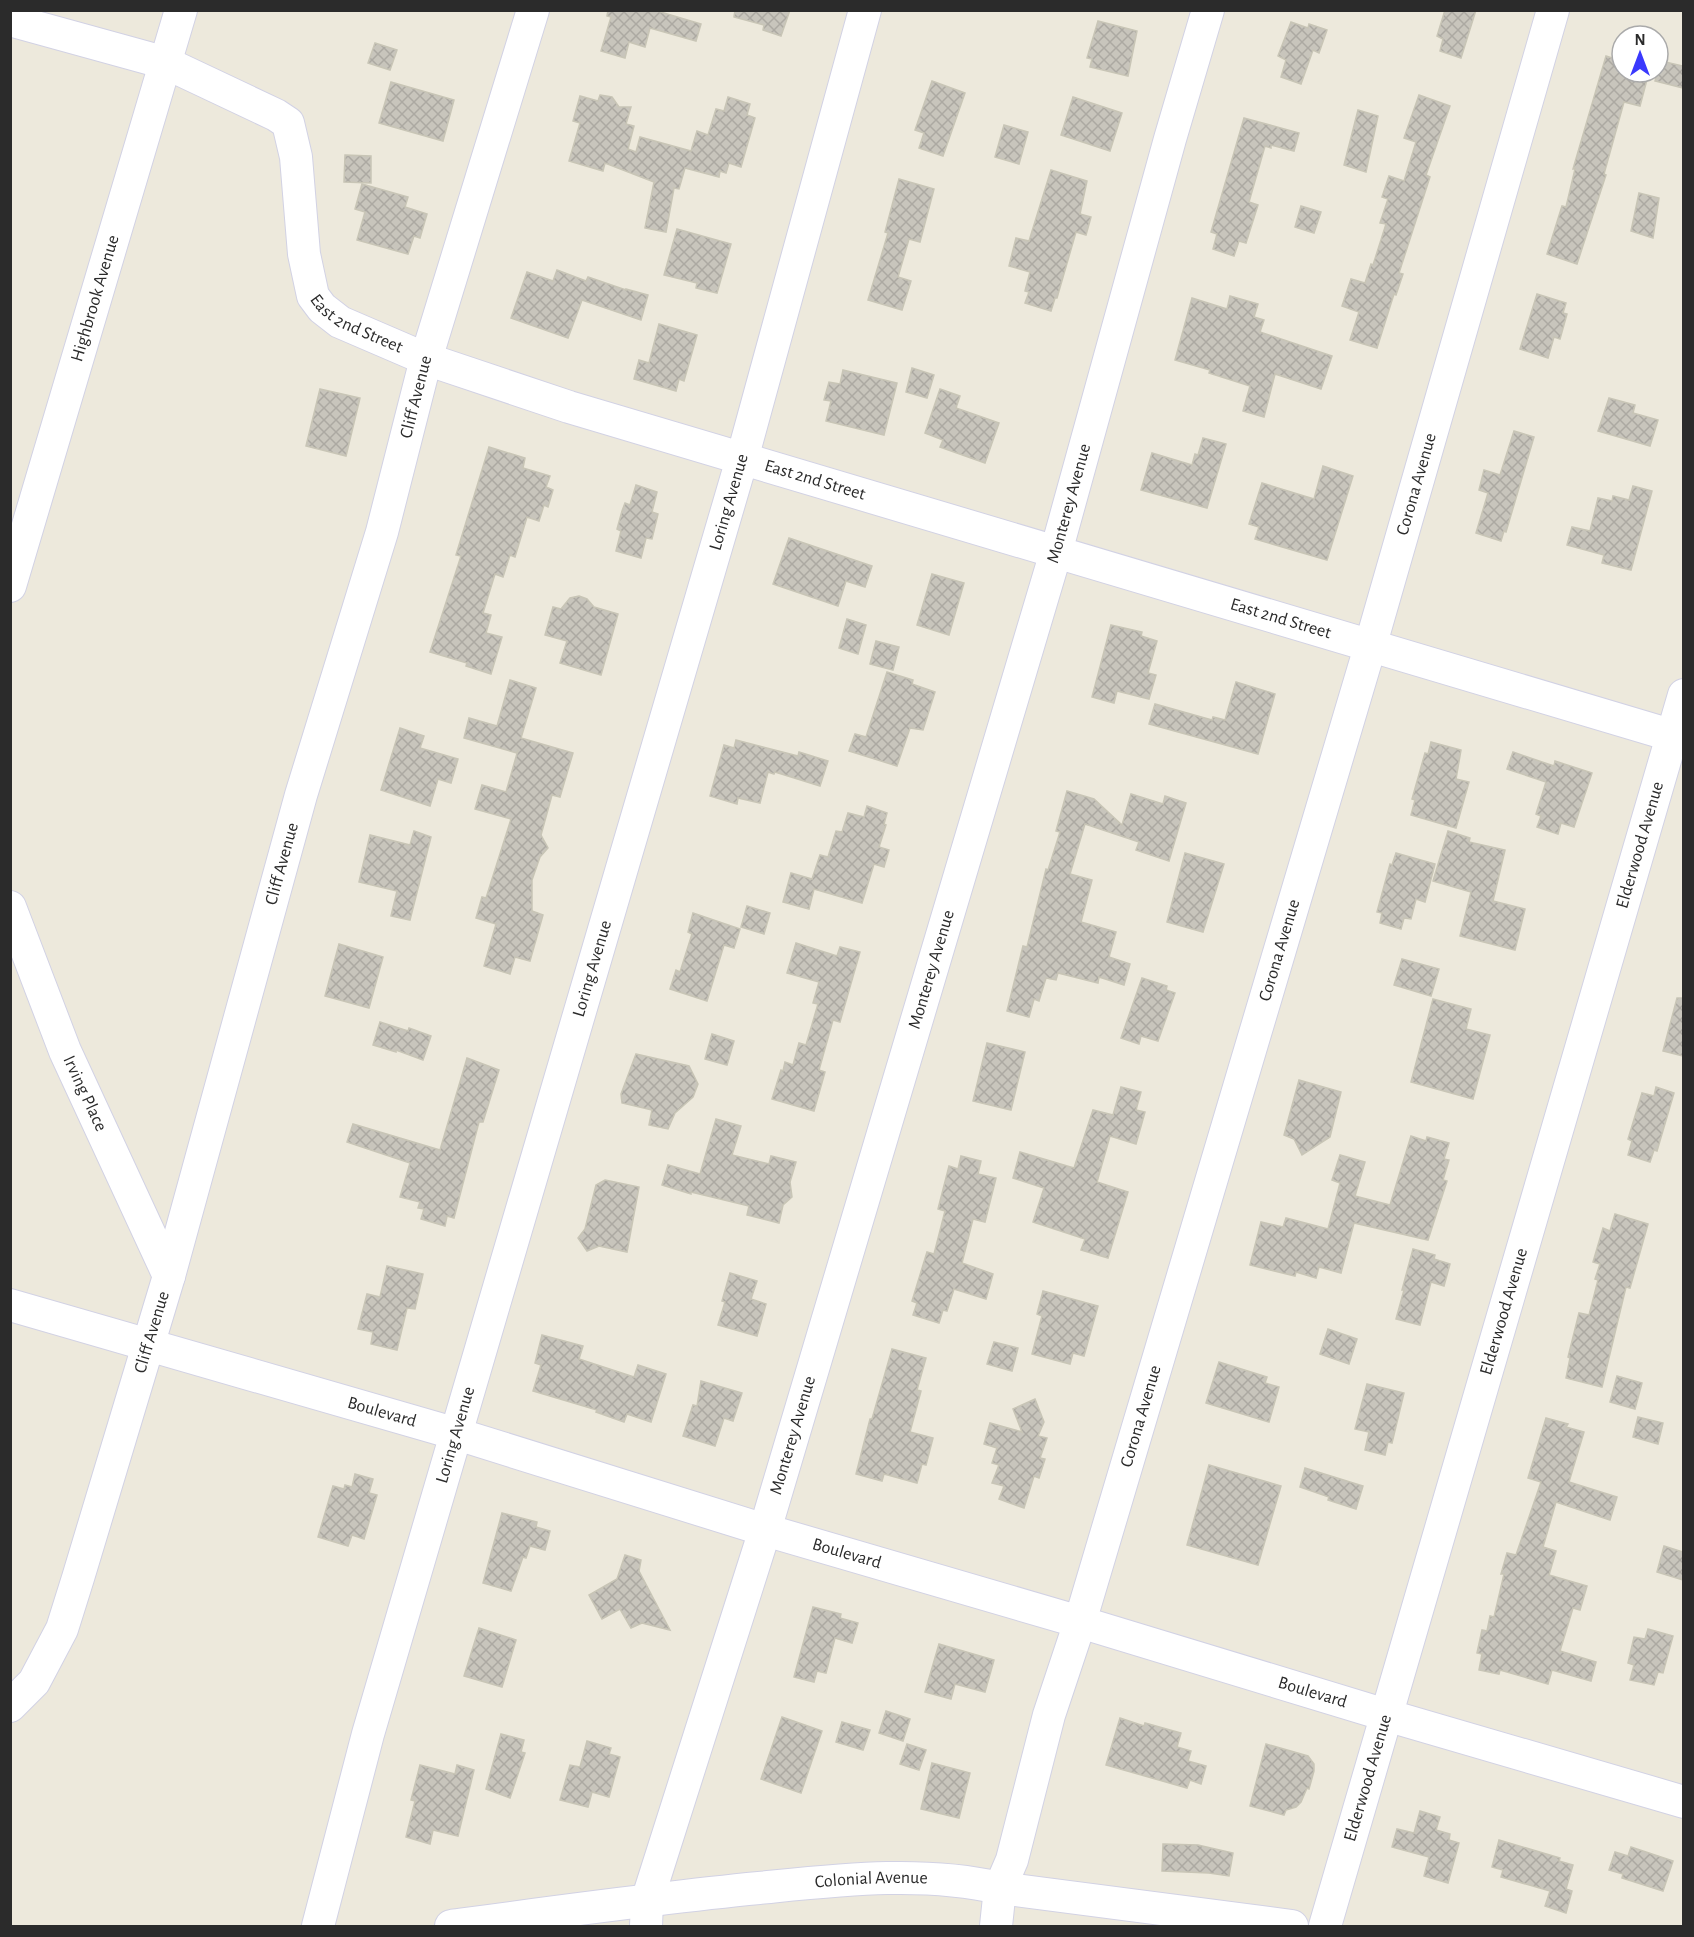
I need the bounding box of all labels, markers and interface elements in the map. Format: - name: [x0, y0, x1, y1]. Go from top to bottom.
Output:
- north arrow: [1610, 24, 1670, 84]
- text: N: [1634, 32, 1646, 48]
- street label: Highbrook Avenue: [68, 233, 123, 364]
- street label: East 2nd Street: [306, 291, 406, 357]
- street label: Cliff Avenue: [397, 354, 435, 440]
- street label: Corona Avenue: [1394, 431, 1440, 537]
- street label: Monterey Avenue: [1044, 442, 1094, 565]
- street label: Loring Avenue: [707, 452, 752, 553]
- street label: East 2nd Street: [762, 457, 868, 504]
- street label: East 2nd Street: [1228, 595, 1334, 643]
- street label: Elderwood Avenue: [1613, 780, 1667, 911]
- street label: Cliff Avenue: [262, 821, 302, 907]
- street label: Corona Avenue: [1256, 897, 1303, 1003]
- street label: Monterey Avenue: [906, 908, 958, 1031]
- street label: Loring Avenue: [570, 918, 615, 1019]
- street label: Irving Place: [59, 1053, 110, 1134]
- street label: Elderwood Avenue: [1477, 1246, 1531, 1377]
- street label: Cliff Avenue: [131, 1289, 173, 1375]
- street label: Corona Avenue: [1118, 1363, 1165, 1469]
- street label: Monterey Avenue: [767, 1374, 819, 1497]
- street label: Loring Avenue: [433, 1385, 478, 1485]
- street label: Boulevard: [345, 1394, 418, 1431]
- street label: Boulevard: [810, 1535, 883, 1572]
- street label: Boulevard: [1276, 1674, 1349, 1712]
- street label: Elderwood Avenue: [1341, 1713, 1395, 1844]
- street label: Colonial Avenue: [814, 1869, 928, 1891]

